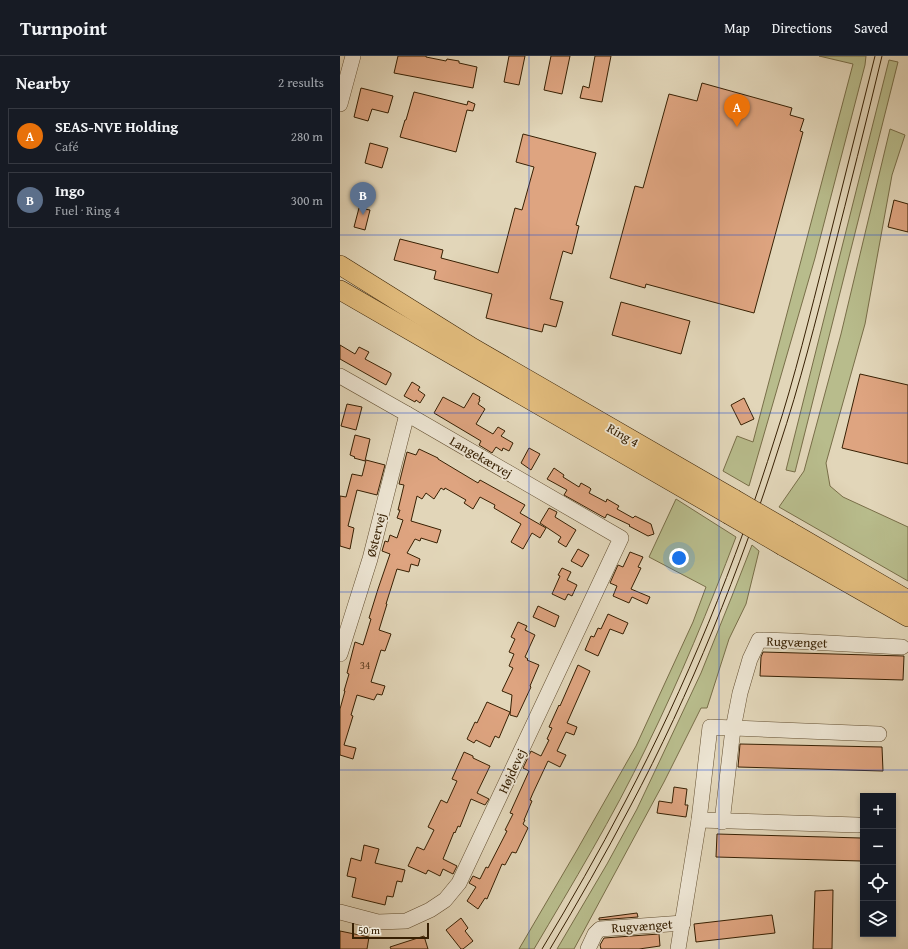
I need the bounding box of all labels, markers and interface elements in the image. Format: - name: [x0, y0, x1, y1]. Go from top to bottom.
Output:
- text: Turnpoint: [20, 14, 107, 42]
- text: Map: [724, 18, 750, 38]
- text: Directions: [772, 18, 832, 38]
- text: Saved: [854, 18, 888, 38]
- text: Nearby: [16, 70, 70, 95]
- text: 2 results: [278, 73, 324, 92]
- pin: A: [724, 94, 750, 127]
- text: SEAS-NVE Holding: [55, 116, 178, 137]
- text: A: [26, 127, 34, 146]
- text: 280 m: [291, 127, 323, 146]
- text: Café: [55, 137, 78, 156]
- text: Ingo: [55, 180, 85, 201]
- pin: B: [350, 182, 376, 215]
- text: B: [26, 191, 34, 210]
- text: 300 m: [291, 191, 323, 210]
- text: Fuel · Ring 4: [55, 201, 120, 220]
- street label: Ring 4: [604, 418, 642, 452]
- street label: Langekærvej: [446, 431, 516, 483]
- street label: Østervej: [361, 511, 391, 559]
- your location: [669, 548, 689, 568]
- street label: Rugvænget: [766, 631, 828, 653]
- house number: 34: [360, 657, 370, 673]
- street label: Højdevej: [493, 745, 531, 797]
- map controls: [860, 793, 896, 937]
- button: +: [860, 793, 896, 829]
- button: −: [860, 829, 896, 865]
- button: locate: [860, 865, 896, 901]
- button: layers: [860, 901, 896, 937]
- street label: Rugvænget: [611, 914, 674, 938]
- scale bar: [352, 921, 429, 940]
- text: 50 m: [358, 922, 380, 938]

